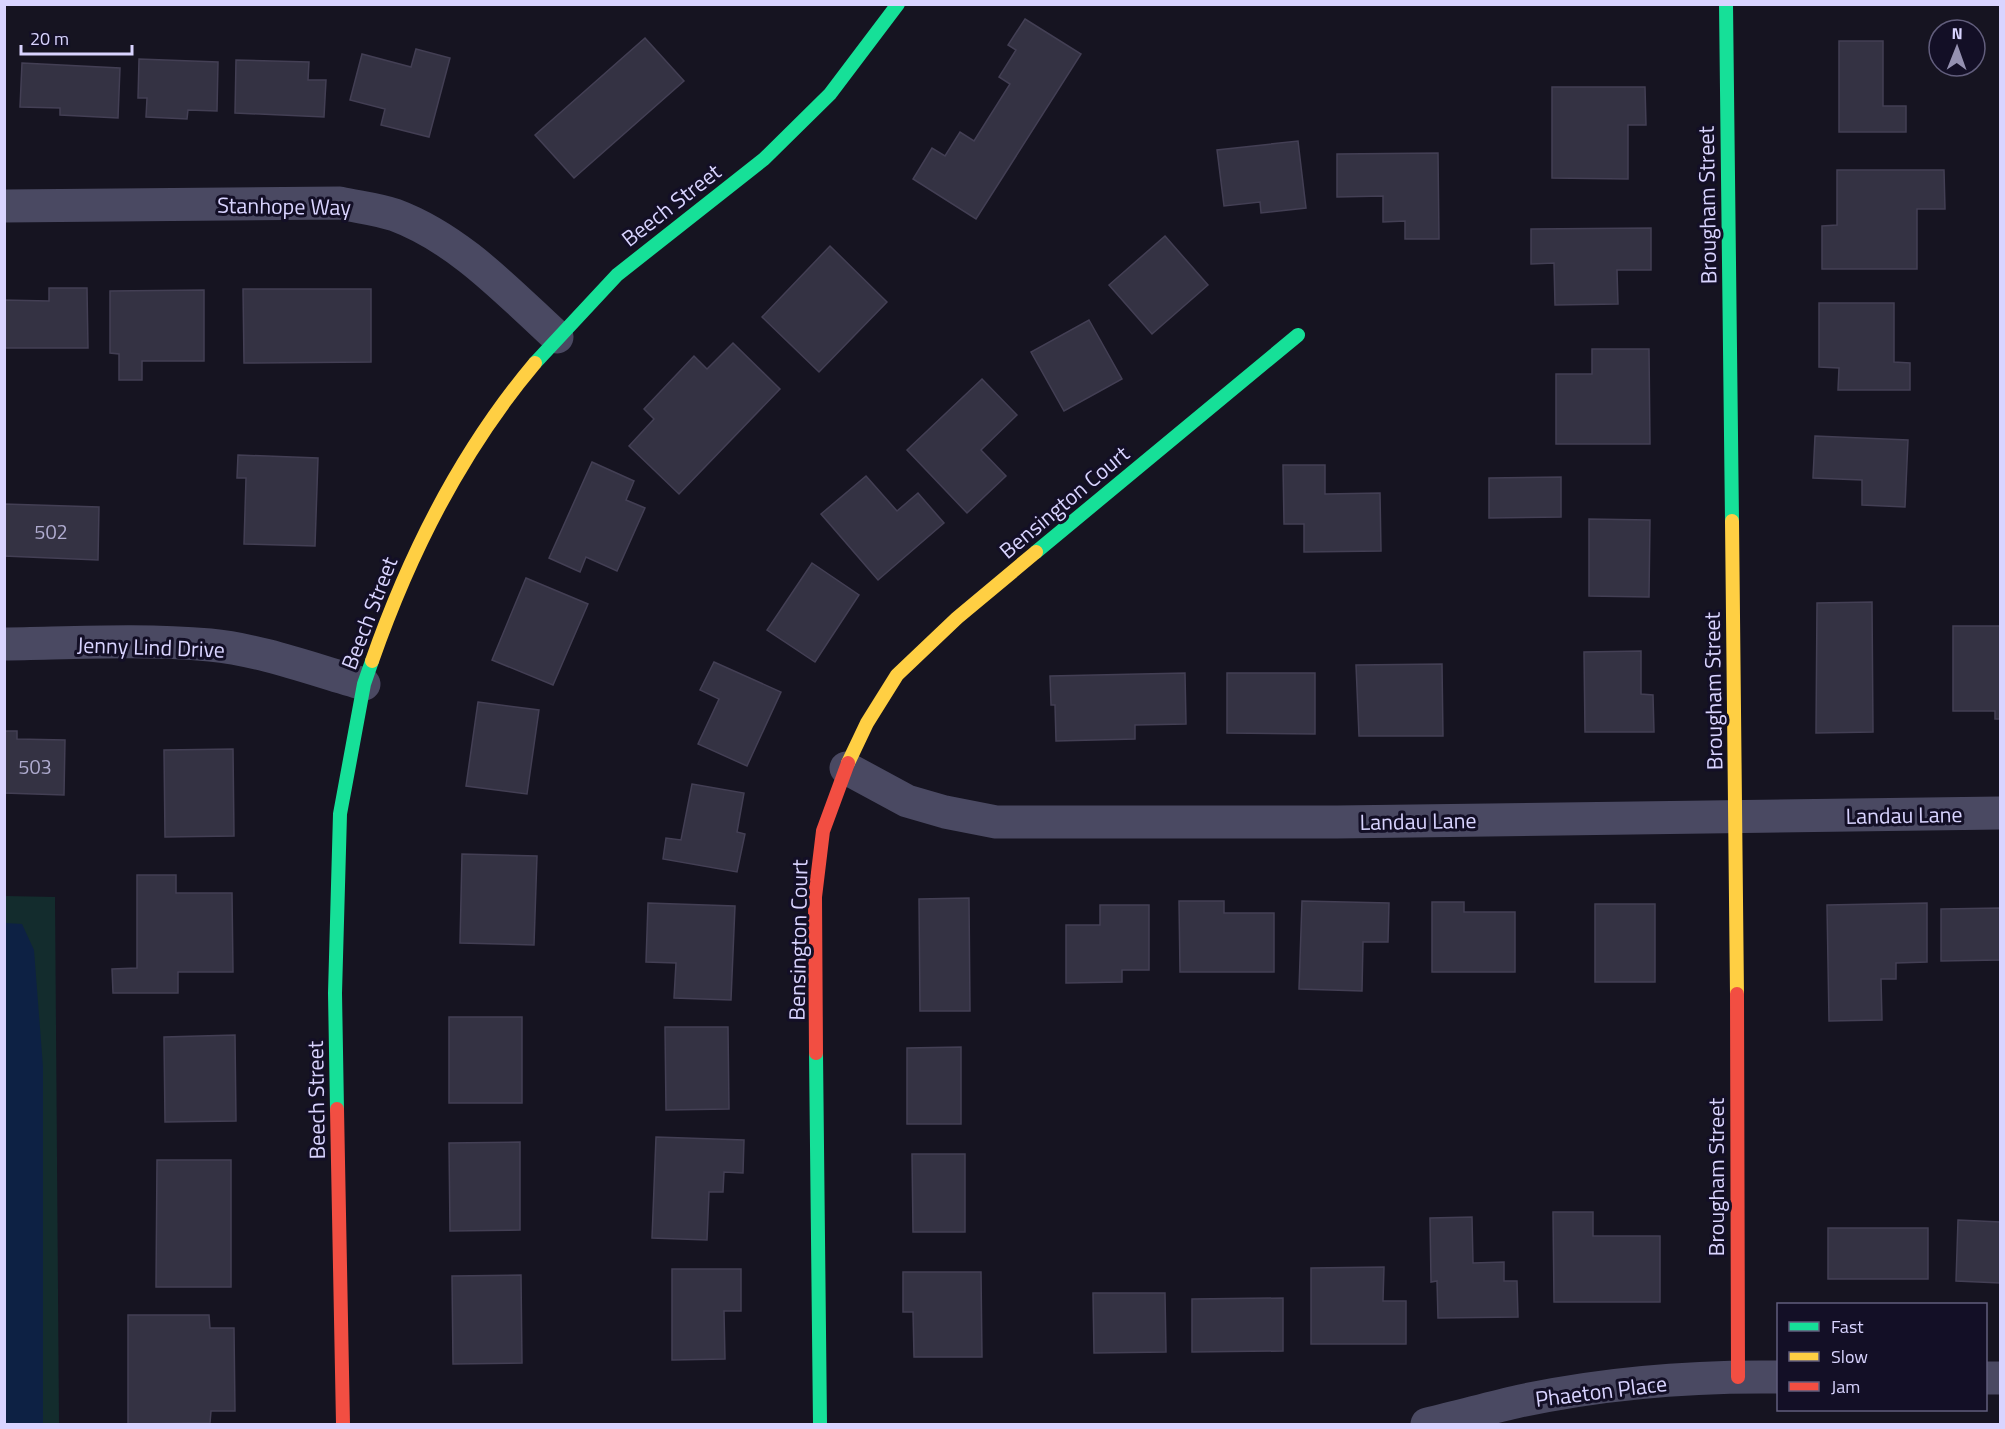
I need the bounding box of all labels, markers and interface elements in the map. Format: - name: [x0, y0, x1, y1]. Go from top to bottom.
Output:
- scale bar: [21, 18, 132, 56]
- north arrow: [1927, 18, 1987, 78]
- text: N: [1952, 21, 1963, 45]
- text: 20 m: [30, 25, 69, 52]
- street label: Brougham Street: [1689, 125, 1725, 284]
- street label: Beech Street: [614, 155, 728, 255]
- street label: Stanhope Way: [217, 188, 352, 224]
- street label: Bensington Court: [991, 437, 1137, 567]
- house number: 502: [34, 516, 68, 547]
- street label: Beech Street: [332, 551, 406, 675]
- street label: Brougham Street: [1695, 611, 1731, 770]
- street label: Jenny Lind Drive: [76, 627, 226, 667]
- house number: 503: [18, 751, 52, 782]
- street label: Landau Lane: [1845, 797, 1963, 833]
- street label: Landau Lane: [1359, 803, 1477, 839]
- street label: Bensington Court: [780, 859, 816, 1021]
- street label: Beech Street: [298, 1040, 334, 1160]
- street label: Brougham Street: [1699, 1098, 1733, 1256]
- legend: [1777, 1303, 1987, 1411]
- text: Fast: [1831, 1313, 1864, 1340]
- text: Slow: [1831, 1343, 1868, 1370]
- street label: Phaeton Place: [1533, 1366, 1669, 1416]
- text: Jam: [1831, 1373, 1860, 1400]

